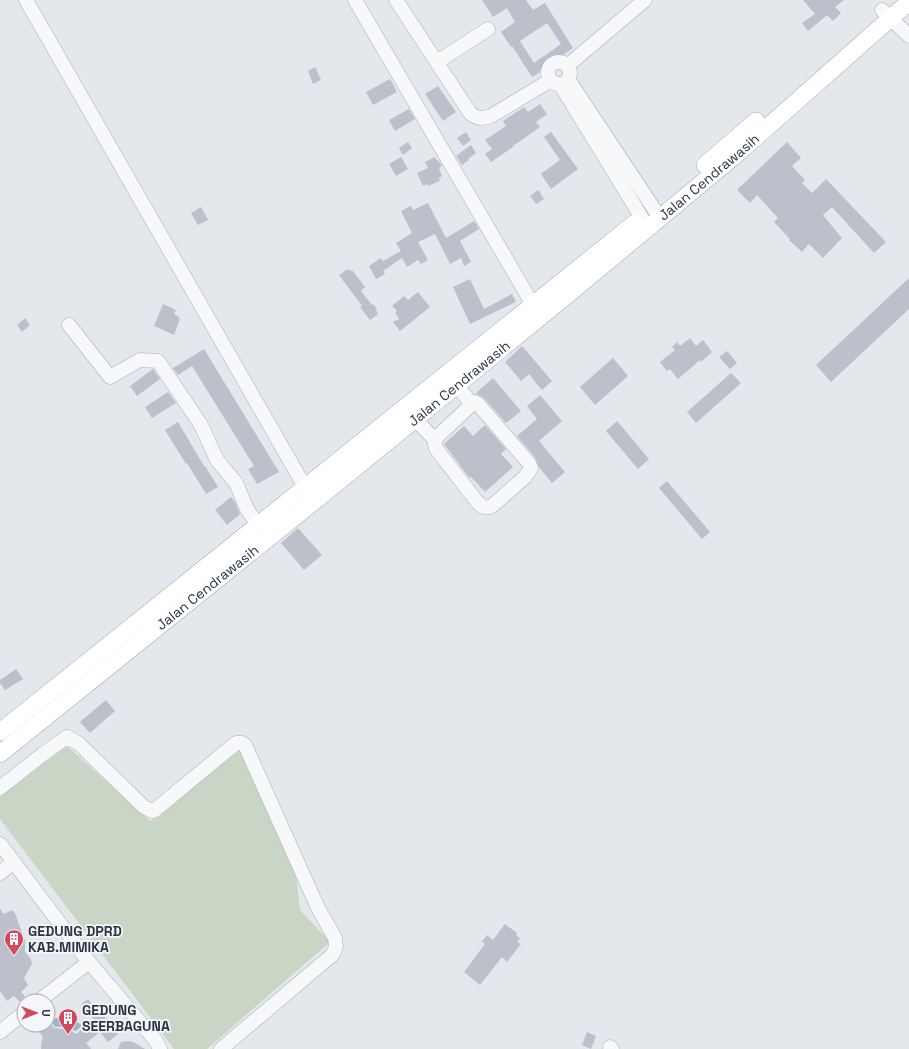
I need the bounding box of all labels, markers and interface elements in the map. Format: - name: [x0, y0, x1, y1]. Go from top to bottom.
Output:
- street label: Jalan Cendrawasih: [655, 130, 763, 224]
- street label: Jalan Cendrawasih: [404, 336, 514, 430]
- street label: Jalan Cendrawasih: [153, 541, 262, 634]
- place label: GEDUNG DPRD KAB.MIMIKA: [28, 922, 122, 956]
- building icon: GEDUNG DPRD KAB.MIMIKA: [3, 928, 25, 956]
- north arrow: [16, 993, 56, 1033]
- place label: GEDUNG SEERBAGUNA: [82, 1001, 170, 1035]
- building icon: GEDUNG SEERBAGUNA: [57, 1007, 79, 1035]
- text: U: [39, 1009, 53, 1017]

